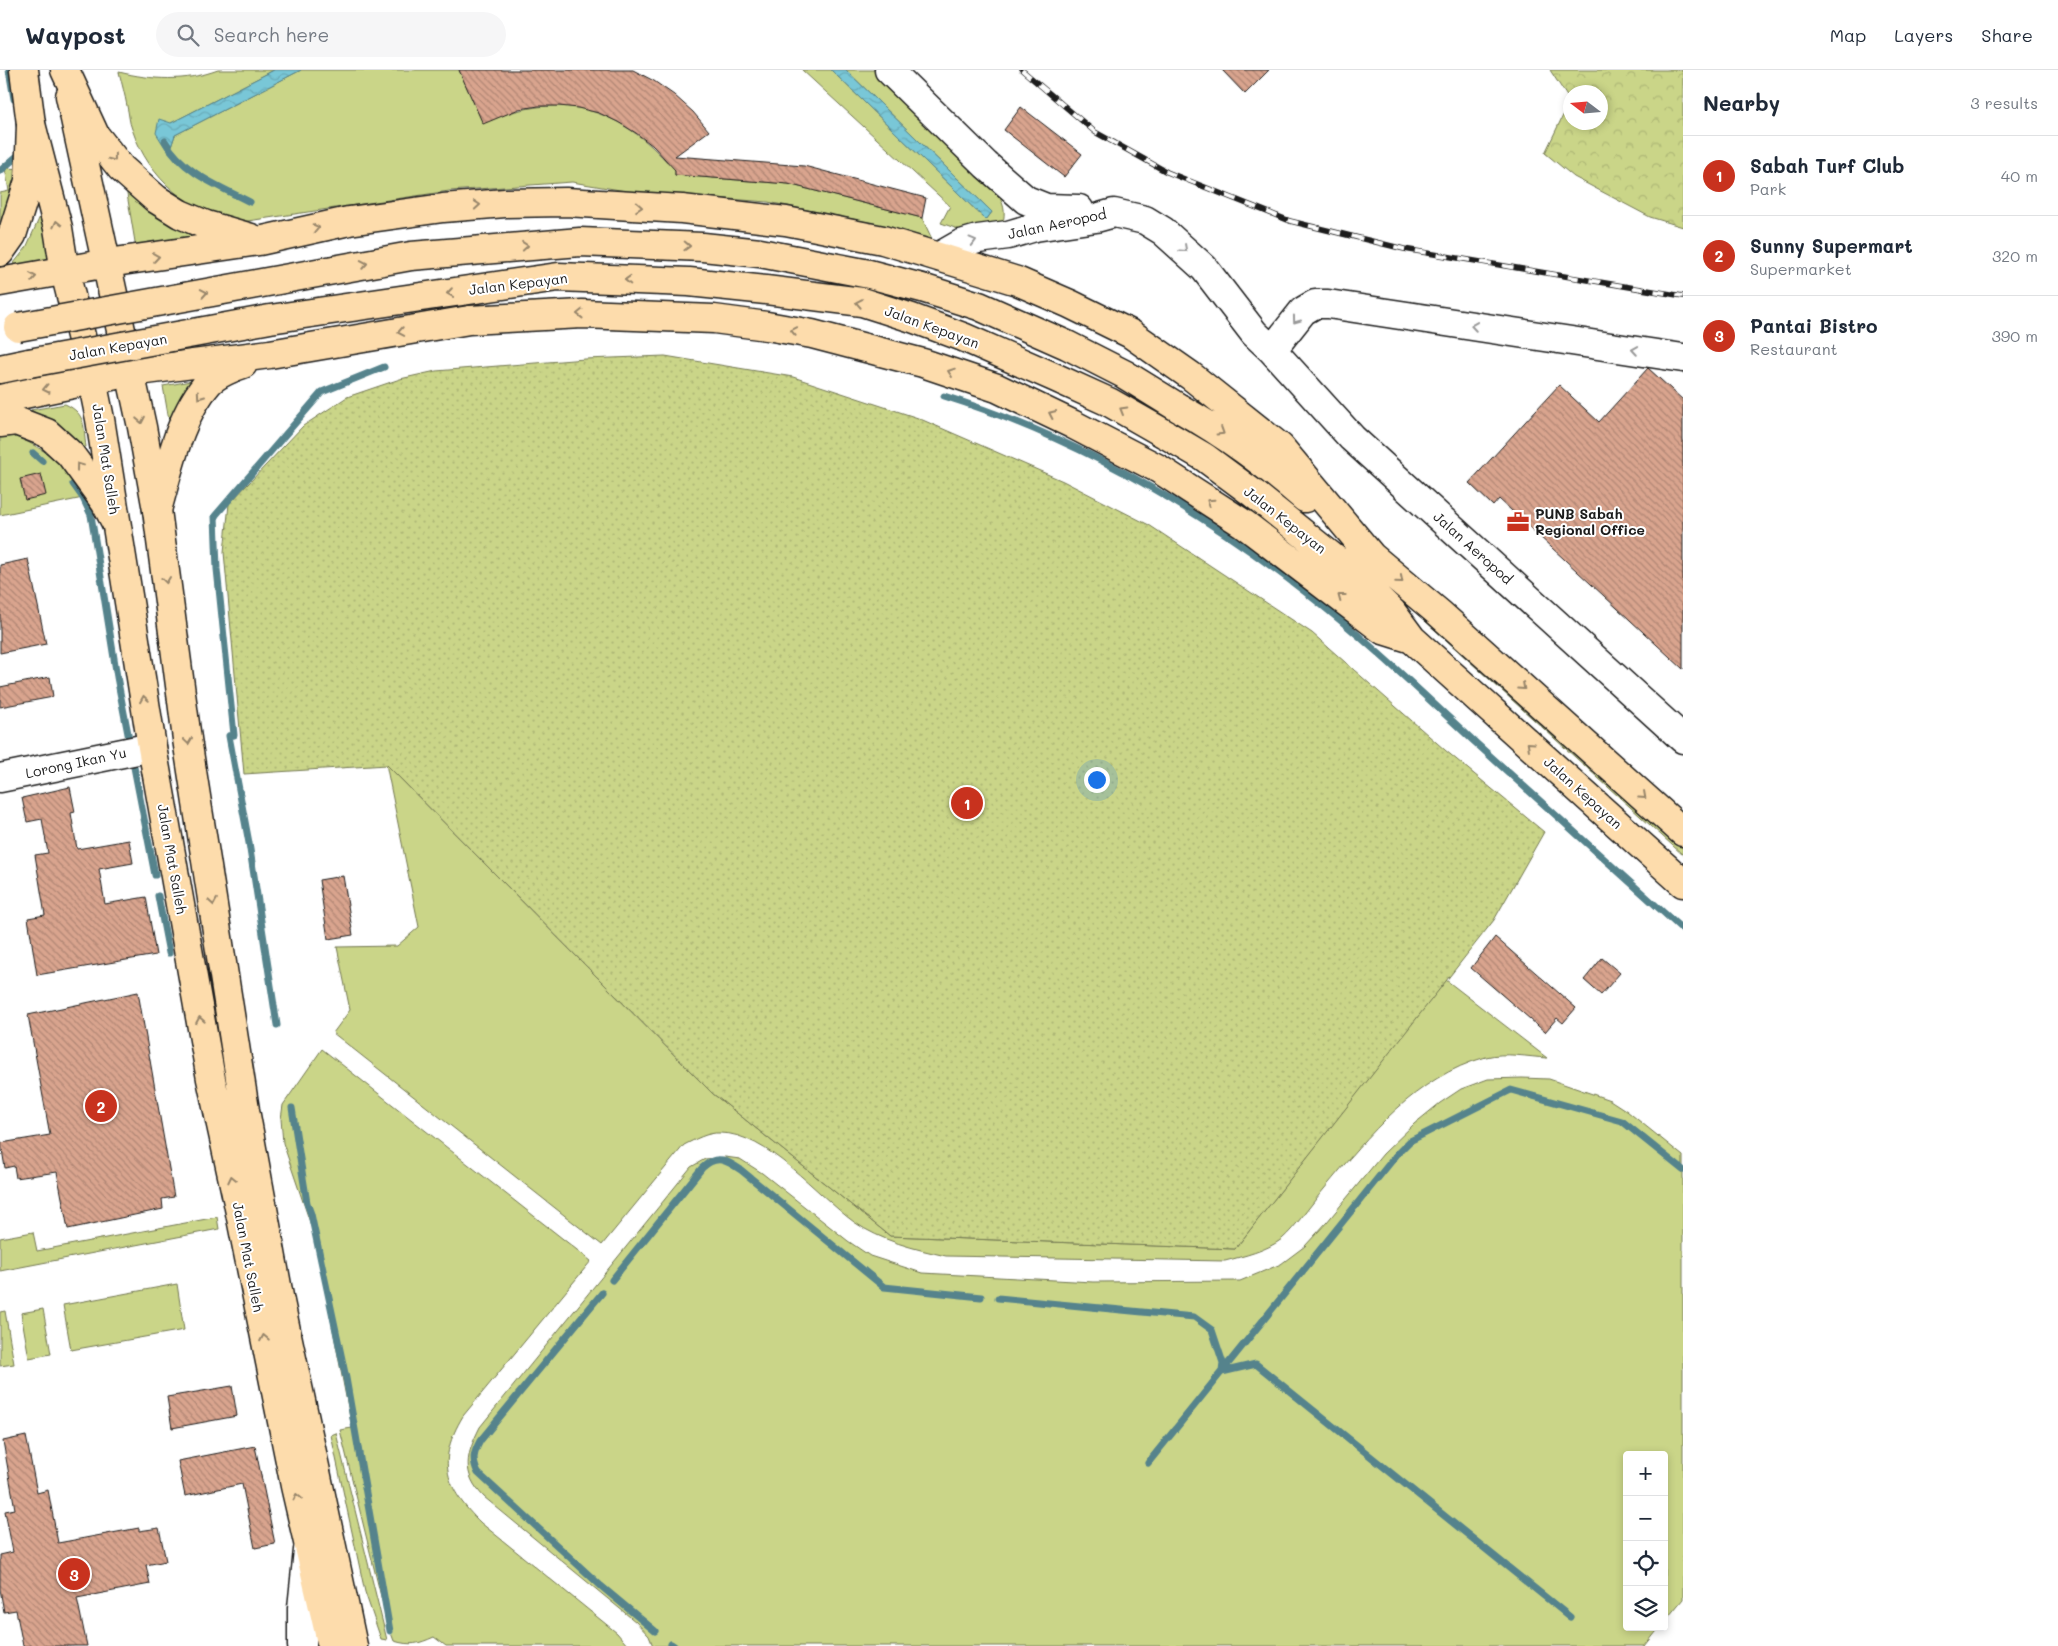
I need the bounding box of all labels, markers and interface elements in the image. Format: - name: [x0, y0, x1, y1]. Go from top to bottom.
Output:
- search box: [156, 12, 506, 57]
- text: Waypost: [25, 19, 126, 50]
- icon: search: [174, 21, 202, 49]
- text: Search here: [214, 22, 329, 47]
- text: Map: [1830, 23, 1866, 47]
- text: Layers: [1894, 23, 1953, 47]
- text: Share: [1981, 23, 2033, 47]
- north arrow: [1563, 85, 1608, 130]
- text: Nearby: [1703, 89, 1780, 116]
- text: 3 results: [1970, 92, 2038, 113]
- one-way arrow: [108, 152, 116, 161]
- text: Sabah Turf Club: [1750, 153, 1904, 178]
- text: 1: [1715, 165, 1723, 186]
- text: 40 m: [2001, 165, 2038, 186]
- text: Park: [1750, 178, 1786, 199]
- one-way arrow: [473, 200, 481, 211]
- one-way arrow: [635, 201, 643, 212]
- street label: Jalan Aeropod: [1006, 204, 1108, 243]
- one-way arrow: [52, 219, 63, 228]
- one-way arrow: [312, 224, 321, 234]
- text: Sunny Supermart: [1750, 233, 1913, 258]
- one-way arrow: [968, 236, 977, 247]
- one-way arrow: [521, 241, 529, 252]
- one-way arrow: [684, 241, 691, 251]
- one-way arrow: [1178, 243, 1187, 252]
- text: 2: [1715, 245, 1723, 266]
- text: 320 m: [1992, 245, 2038, 266]
- one-way arrow: [153, 252, 161, 263]
- text: Supermarket: [1750, 258, 1852, 279]
- one-way arrow: [359, 260, 368, 270]
- street label: Jalan Kepayan: [468, 268, 568, 299]
- one-way arrow: [29, 272, 37, 283]
- one-way arrow: [624, 274, 632, 285]
- one-way arrow: [445, 287, 453, 298]
- one-way arrow: [199, 289, 208, 299]
- one-way arrow: [855, 298, 864, 308]
- street label: Jalan Kepayan: [882, 301, 982, 352]
- one-way arrow: [576, 309, 584, 319]
- text: Pantai Bistro: [1750, 313, 1878, 338]
- one-way arrow: [1293, 314, 1302, 324]
- one-way arrow: [1470, 321, 1479, 331]
- text: 3: [1714, 325, 1724, 346]
- text: 390 m: [1991, 325, 2038, 346]
- one-way arrow: [397, 326, 405, 336]
- one-way arrow: [790, 326, 798, 336]
- street label: Jalan Kepayan: [67, 329, 168, 364]
- text: Restaurant: [1750, 338, 1838, 359]
- one-way arrow: [1630, 346, 1639, 356]
- one-way arrow: [947, 368, 956, 378]
- one-way arrow: [42, 384, 51, 394]
- one-way arrow: [197, 390, 206, 399]
- street label: Jalan Mat Salleh: [88, 402, 125, 516]
- one-way arrow: [1119, 407, 1128, 417]
- one-way arrow: [1048, 410, 1057, 421]
- one-way arrow: [135, 415, 145, 424]
- one-way arrow: [1216, 426, 1225, 436]
- one-way arrow: [77, 463, 85, 472]
- street label: Jalan Kepayan: [1240, 482, 1330, 558]
- one-way arrow: [1206, 498, 1215, 508]
- place label: PUNB Sabah Regional Office: [1535, 504, 1645, 539]
- street label: Jalan Aeropod: [1430, 507, 1517, 588]
- office icon: PUNB Sabah Regional Office: [1505, 509, 1531, 535]
- one-way arrow: [1394, 575, 1403, 584]
- one-way arrow: [161, 576, 171, 584]
- one-way arrow: [1338, 595, 1347, 603]
- one-way arrow: [1517, 681, 1526, 690]
- one-way arrow: [140, 694, 150, 703]
- one-way arrow: [182, 737, 192, 745]
- one-way arrow: [1526, 742, 1535, 751]
- street label: Lorong Ikan Yu: [24, 743, 128, 782]
- street label: Jalan Kepayan: [1540, 752, 1627, 833]
- your location: [1084, 767, 1110, 793]
- pin: 1: [951, 784, 983, 822]
- one-way arrow: [1637, 790, 1646, 799]
- street label: Jalan Mat Salleh: [153, 802, 192, 916]
- one-way arrow: [208, 897, 218, 906]
- one-way arrow: [196, 1015, 206, 1024]
- pin: 2: [85, 1087, 117, 1125]
- one-way arrow: [228, 1174, 238, 1183]
- street label: Jalan Mat Salleh: [229, 1200, 268, 1314]
- one-way arrow: [259, 1334, 269, 1343]
- map controls: [1623, 1451, 1668, 1631]
- button: +: [1623, 1451, 1668, 1496]
- one-way arrow: [292, 1493, 303, 1502]
- button: −: [1623, 1496, 1668, 1541]
- button: locate: [1623, 1541, 1668, 1586]
- pin: 3: [58, 1555, 90, 1593]
- button: layers: [1623, 1586, 1668, 1631]

